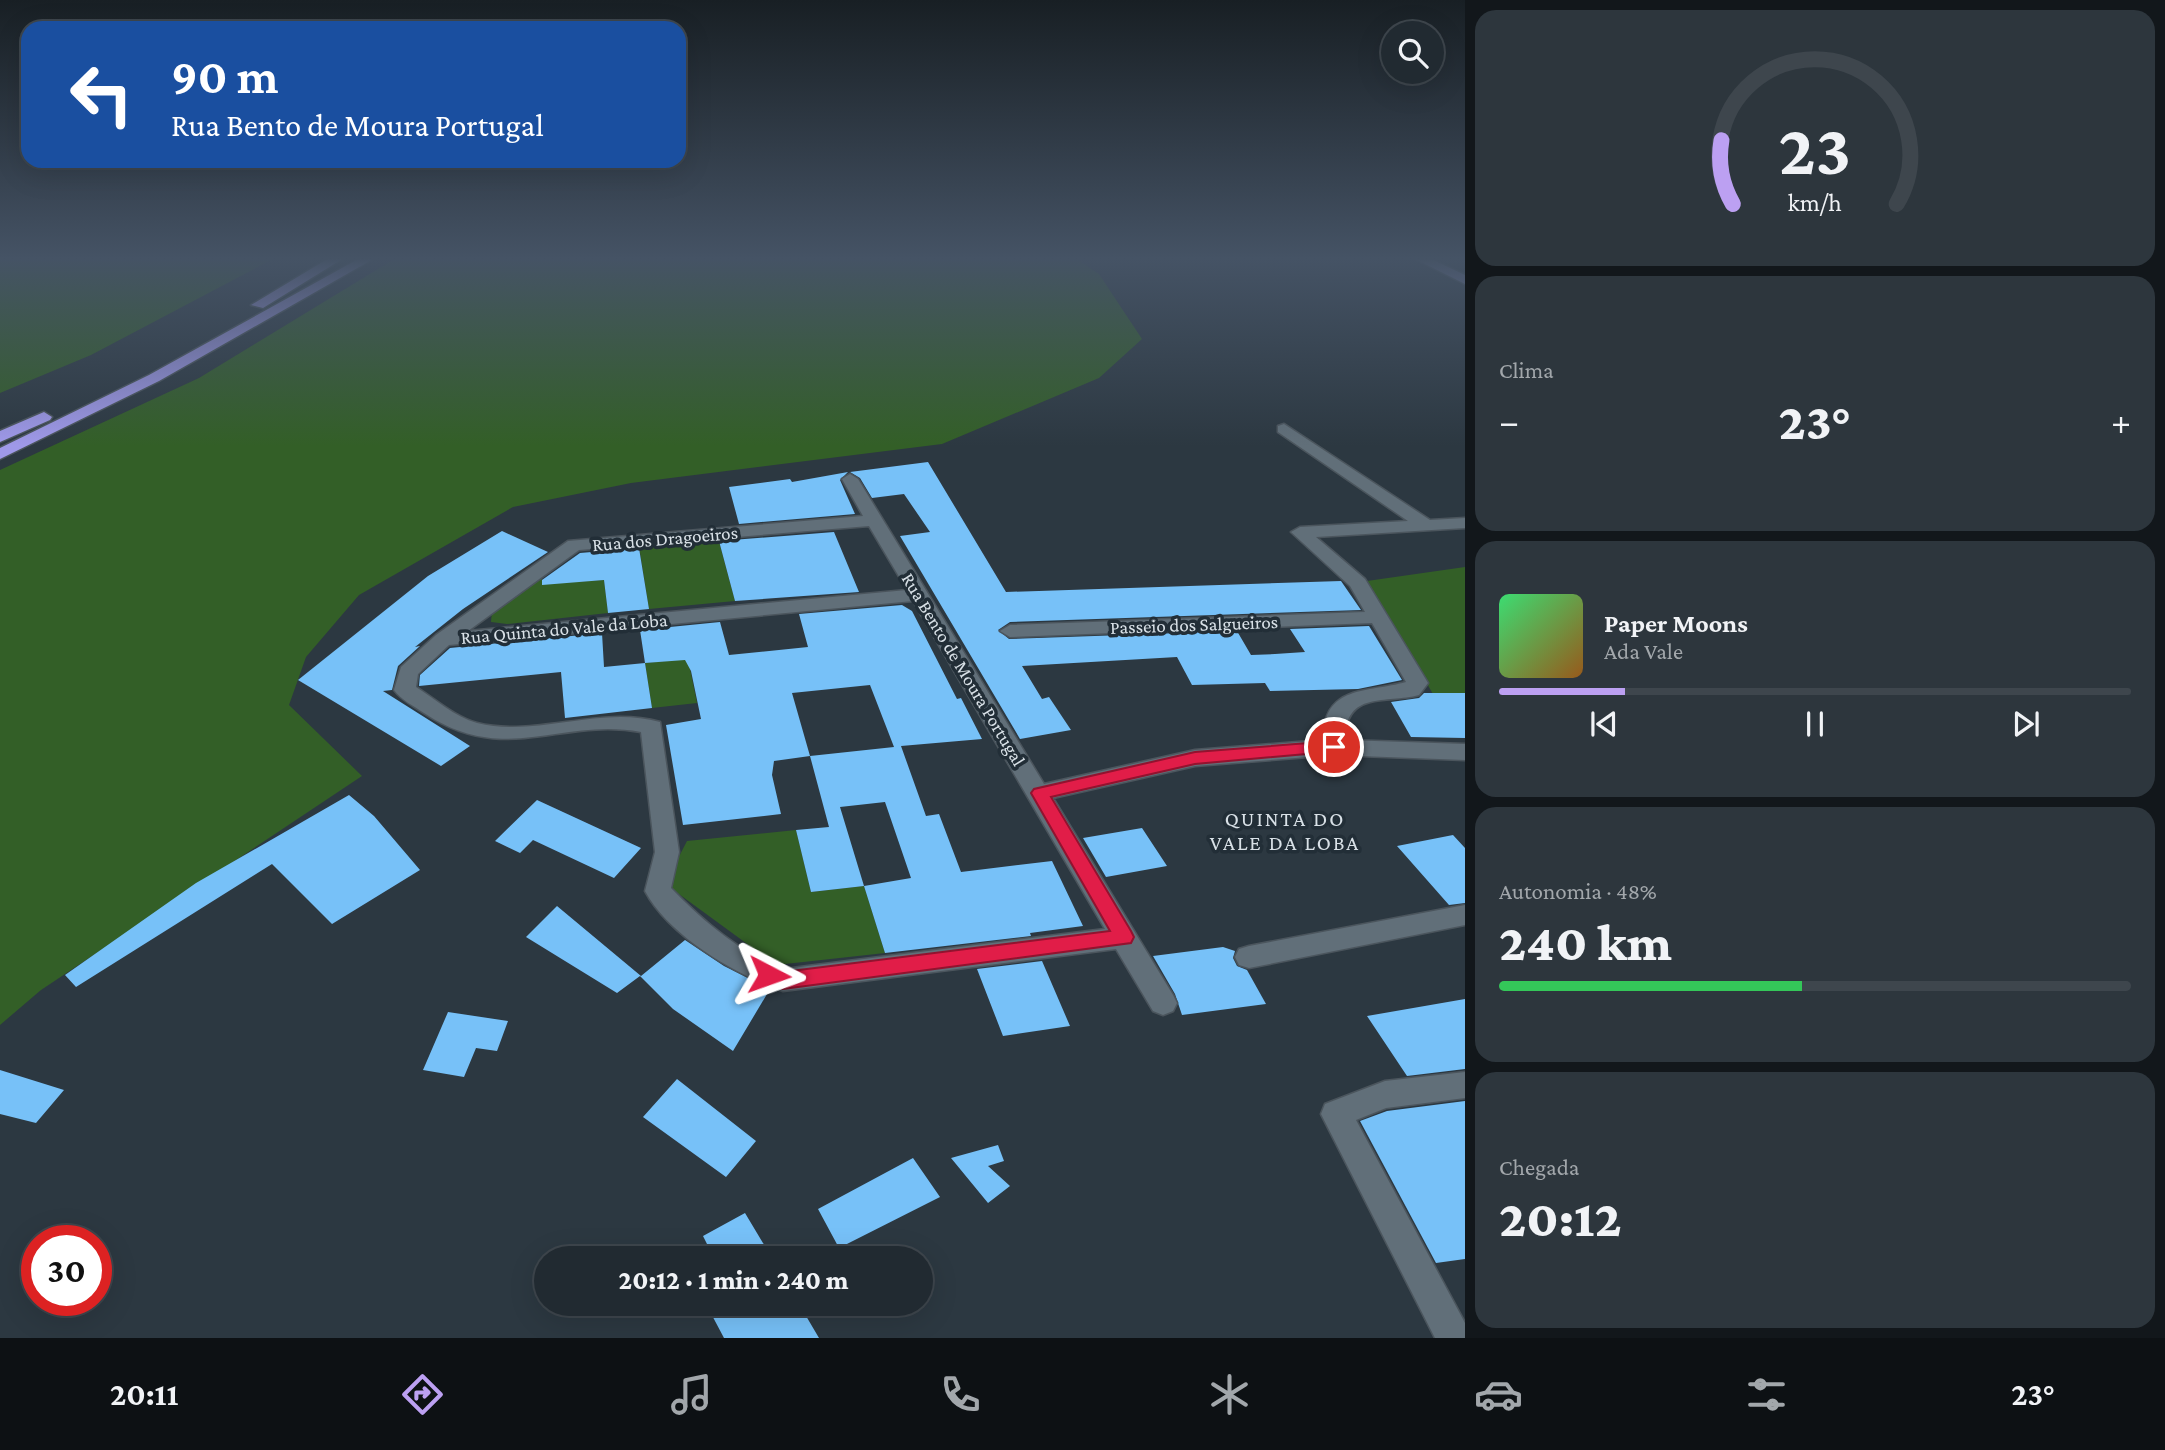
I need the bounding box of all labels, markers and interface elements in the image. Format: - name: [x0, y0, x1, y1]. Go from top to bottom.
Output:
- map controls: [1381, 21, 1444, 84]
- button: search: [1381, 21, 1444, 84]
- icon: left: [56, 49, 147, 140]
- text: 90 m: [171, 49, 278, 104]
- text: Rua Bento de Moura Portugal: [171, 107, 544, 143]
- text: 23: [1779, 109, 1851, 190]
- text: km/h: [1788, 189, 1842, 216]
- text: Clima: [1499, 357, 1554, 383]
- text: 23°: [1779, 392, 1851, 450]
- text: −: [1499, 400, 1519, 442]
- text: +: [2111, 400, 2131, 442]
- street label: Rua dos Dragoeiros: [591, 522, 739, 555]
- street label: Rua Bento de Moura Portugal: [898, 569, 1030, 770]
- street label: Rua Quinta do Vale da Loba: [460, 609, 669, 648]
- text: Paper Moons: [1604, 609, 1748, 638]
- street label: Passeio dos Salgueiros: [1110, 611, 1278, 638]
- text: Ada Vale: [1604, 638, 1683, 664]
- icon: previous: [1585, 705, 1623, 743]
- icon: pause: [1796, 705, 1834, 743]
- icon: next: [2007, 705, 2045, 743]
- pin: [1304, 717, 1364, 777]
- icon: arrive: [1315, 728, 1353, 766]
- district label: QUINTA DO VALE DA LOBA: [1210, 807, 1360, 855]
- text: Autonomia · 48%: [1499, 878, 1657, 904]
- text: 240 km: [1499, 913, 1672, 971]
- position arrow: [732, 938, 806, 1012]
- text: Chegada: [1499, 1154, 1579, 1180]
- text: 20:12: [1499, 1189, 1622, 1247]
- speed limit sign: 30: [21, 1225, 112, 1316]
- text: 20:12 · 1 min · 240 m: [619, 1266, 848, 1295]
- icon: directions: [398, 1370, 447, 1419]
- icon: music: [667, 1370, 716, 1419]
- icon: phone: [936, 1370, 985, 1419]
- icon: climate: [1205, 1370, 1254, 1419]
- icon: car: [1474, 1370, 1523, 1419]
- icon: filters: [1742, 1370, 1791, 1419]
- text: 20:11: [110, 1376, 179, 1412]
- text: 23°: [2011, 1376, 2055, 1412]

